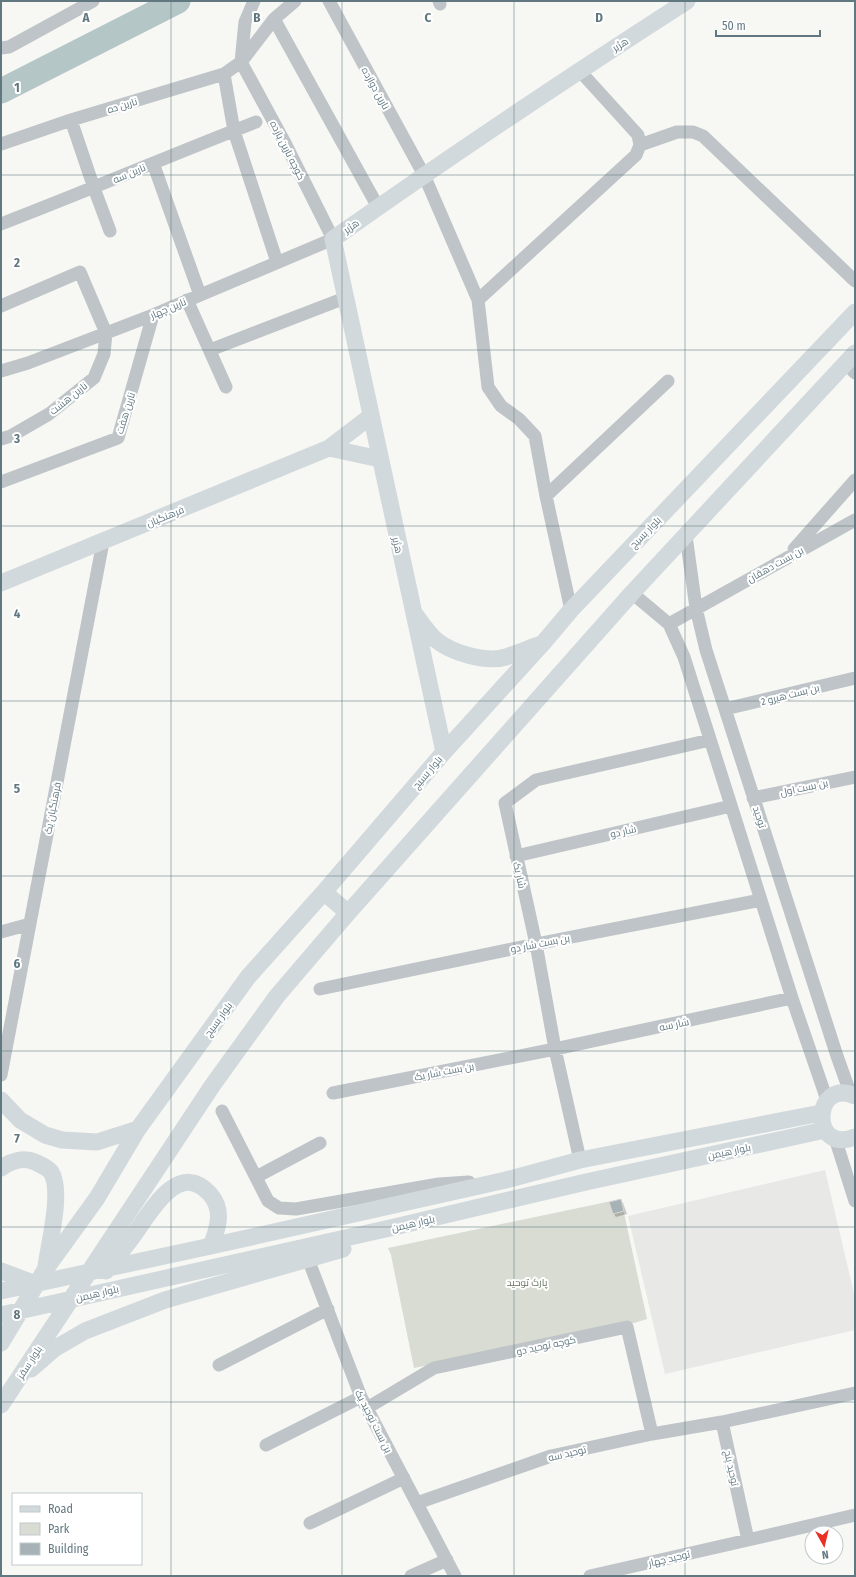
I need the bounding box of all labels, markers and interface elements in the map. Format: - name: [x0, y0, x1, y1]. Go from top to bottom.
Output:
- text: A: [81, 10, 90, 25]
- text: B: [253, 10, 261, 25]
- text: C: [425, 10, 432, 25]
- text: D: [595, 10, 603, 25]
- scale bar: [716, 12, 820, 38]
- text: 50 m: [722, 19, 746, 33]
- street label: هژیر: [609, 35, 631, 55]
- street label: نارین دوازده: [359, 65, 392, 112]
- text: 1: [14, 80, 20, 95]
- street label: نارین ده: [106, 96, 139, 116]
- street label: کوچه نارین یازده: [267, 119, 307, 182]
- street label: نارین سه: [111, 162, 148, 186]
- street label: هژیر: [340, 217, 362, 237]
- text: 2: [13, 255, 20, 270]
- street label: نارین چهار: [148, 296, 188, 322]
- street label: نارین هشت: [47, 380, 90, 418]
- street label: نارین هفت: [114, 391, 138, 436]
- text: 3: [13, 431, 20, 446]
- street label: فرهنگیان: [145, 504, 186, 530]
- street label: بلوار بسیج: [628, 514, 664, 551]
- street label: هژیر: [389, 535, 405, 555]
- street label: بن بست دهقان: [745, 544, 806, 585]
- text: 4: [14, 606, 21, 621]
- street label: بن بست هیرو 2: [760, 682, 821, 708]
- street label: بلوار بسیج: [410, 754, 445, 792]
- street label: بن بست اول: [779, 777, 829, 799]
- text: 5: [14, 781, 20, 796]
- street label: فرهنگیان یک: [42, 781, 64, 835]
- street label: توحید: [750, 805, 768, 830]
- street label: شار دو: [609, 823, 637, 841]
- street label: شار یک: [510, 861, 528, 890]
- street label: بن بست شار دو: [509, 932, 571, 956]
- text: 6: [14, 956, 21, 971]
- street label: بلوار بسیج: [202, 1000, 235, 1039]
- street label: شار سه: [658, 1016, 690, 1034]
- street label: بن بست شار یک: [413, 1060, 475, 1084]
- text: 7: [14, 1131, 20, 1146]
- street label: بلوار هیمن: [707, 1142, 752, 1162]
- street label: بلوار هیمن: [391, 1213, 436, 1235]
- park label: پارک توحید: [507, 1277, 548, 1289]
- street label: بلوار هیمن: [75, 1283, 120, 1305]
- text: 8: [14, 1307, 21, 1322]
- street label: کوچه توحید دو: [515, 1334, 577, 1358]
- street label: بلوار سقز: [14, 1344, 45, 1382]
- street label: بن بست توحید یک: [352, 1388, 394, 1455]
- street label: توحید سه: [547, 1444, 588, 1464]
- street label: توحید پنج: [721, 1449, 741, 1488]
- legend: [12, 1493, 142, 1565]
- text: Road: [48, 1502, 73, 1516]
- text: Park: [48, 1522, 70, 1536]
- north arrow: [804, 1525, 844, 1565]
- text: Building: [48, 1542, 89, 1556]
- street label: توحید چهار: [646, 1548, 692, 1570]
- text: N: [821, 1548, 829, 1561]

